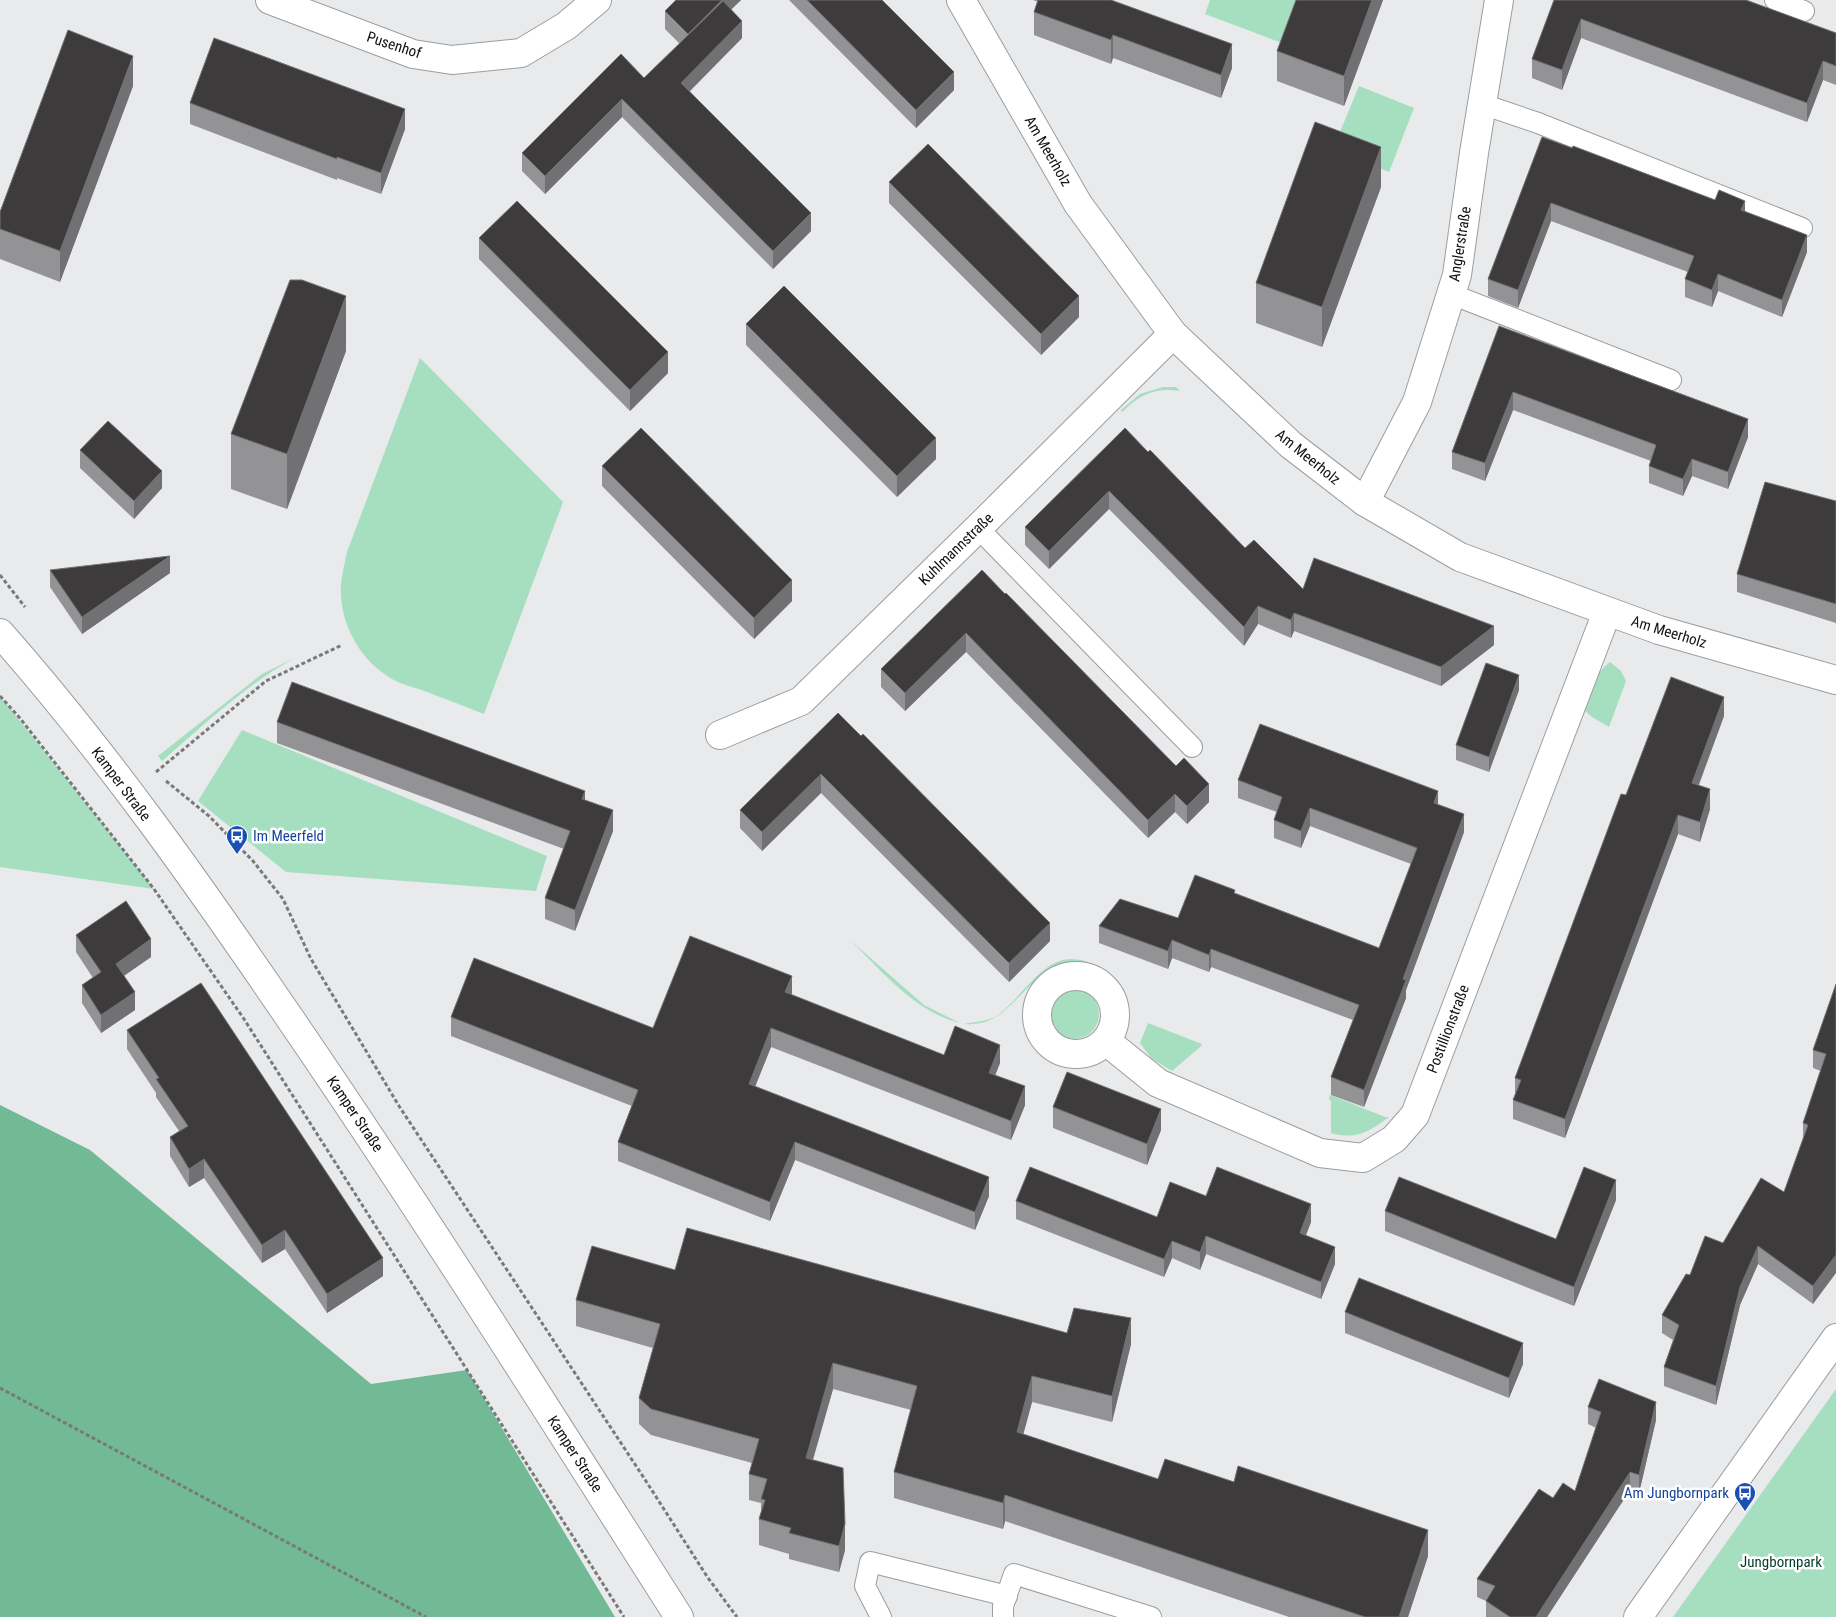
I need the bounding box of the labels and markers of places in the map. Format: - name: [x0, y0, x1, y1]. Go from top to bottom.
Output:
- bus stop icon: Im Meerfeld: [225, 824, 249, 855]
- place label: Im Meerfeld: [253, 827, 324, 845]
- bus stop icon: Am Jungbornpark: [1733, 1481, 1757, 1512]
- place label: Am Jungbornpark: [1624, 1484, 1729, 1502]

